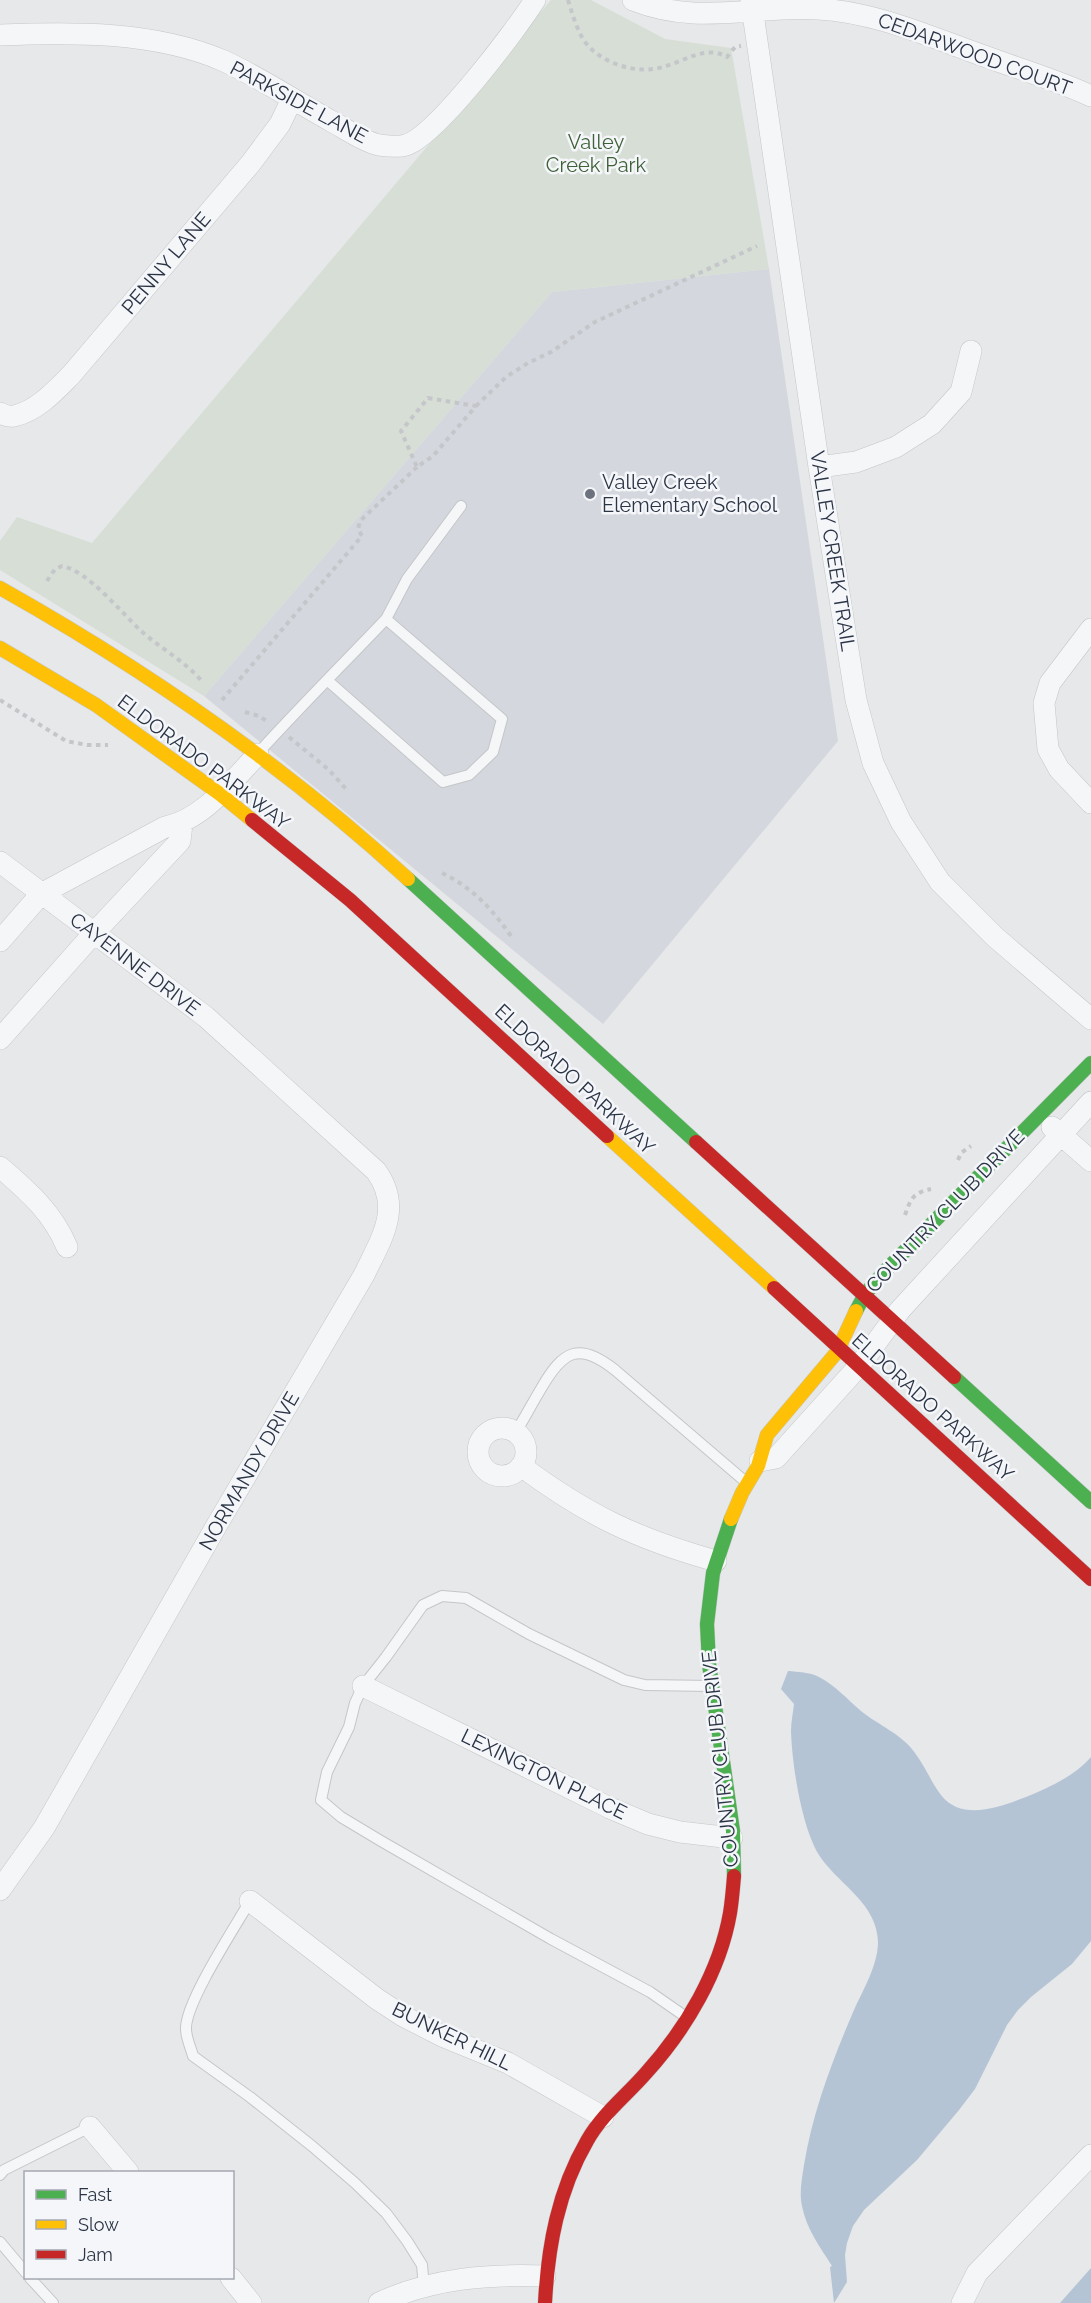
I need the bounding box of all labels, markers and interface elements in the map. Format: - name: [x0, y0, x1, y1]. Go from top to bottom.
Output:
- street label: CEDARWOOD COURT: [875, 8, 1075, 100]
- street label: PARKSIDE LANE: [226, 56, 372, 148]
- park label: Valley Creek Park: [546, 130, 647, 177]
- street label: PENNY LANE: [116, 207, 216, 319]
- street label: VALLEY CREEK TRAIL: [805, 449, 861, 653]
- place label: Valley Creek Elementary School: [602, 470, 778, 517]
- marker: Valley Creek Elementary School: [583, 487, 597, 501]
- street label: ELDORADO PARKWAY: [113, 689, 295, 835]
- street label: CAYENNE DRIVE: [65, 907, 205, 1021]
- street label: ELDORADO PARKWAY: [490, 999, 660, 1159]
- street label: COUNTRY CLUB DRIVE: [861, 1124, 1029, 1298]
- street label: ELDORADO PARKWAY: [847, 1328, 1019, 1486]
- street label: NORMANDY DRIVE: [194, 1388, 304, 1554]
- street label: COUNTRY CLUB DRIVE: [697, 1650, 743, 1868]
- street label: LEXINGTON PLACE: [457, 1723, 631, 1825]
- street label: BUNKER HILL: [388, 1997, 516, 2075]
- legend: [24, 2171, 234, 2279]
- text: Fast: [78, 2184, 112, 2205]
- text: Slow: [78, 2214, 119, 2235]
- text: Jam: [78, 2244, 113, 2265]

